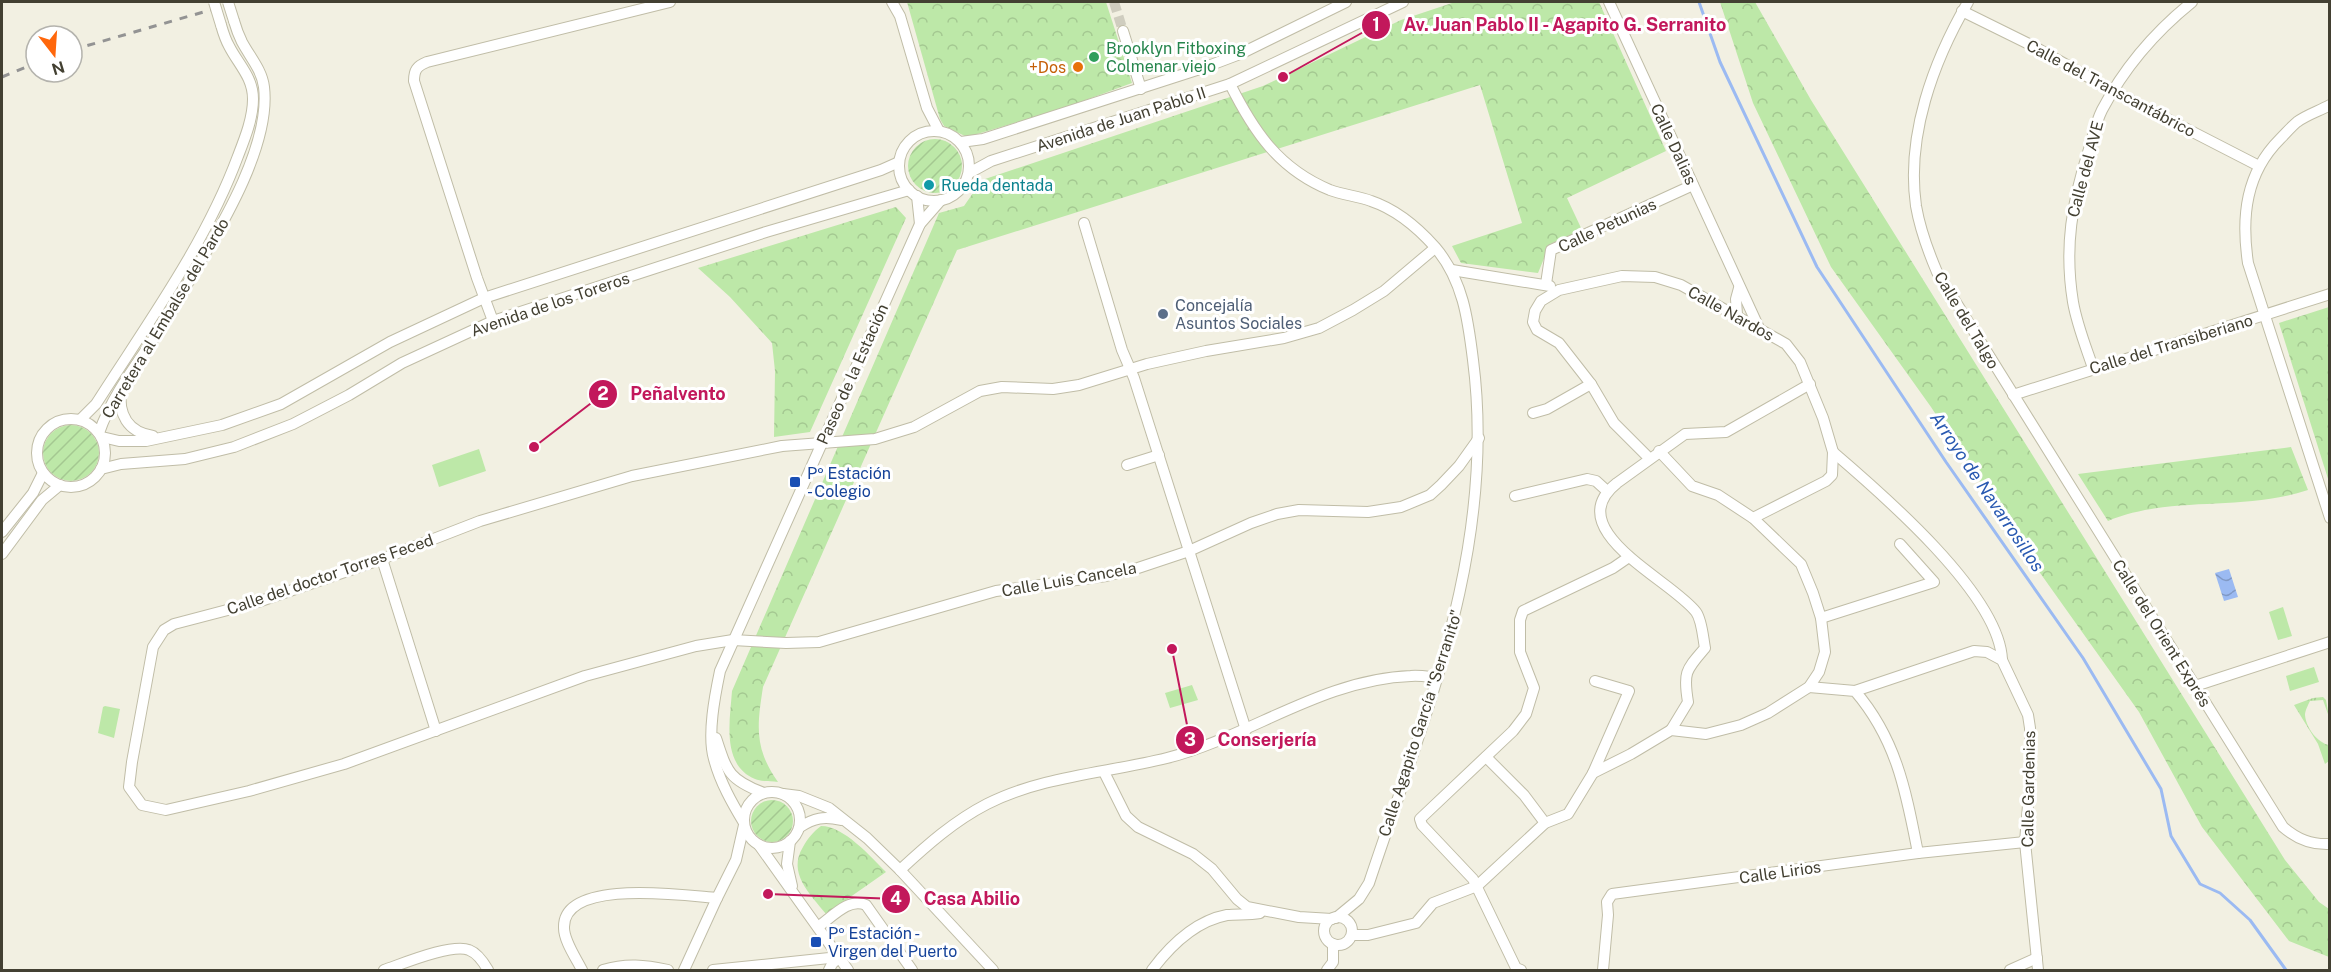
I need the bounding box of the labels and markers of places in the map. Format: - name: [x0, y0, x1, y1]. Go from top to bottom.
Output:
- callout: Av. Juan Pablo II - Agapito G. Serranito: [1361, 7, 1740, 43]
- place label: Brooklyn Fitboxing Colmenar viejo: [1106, 39, 1246, 76]
- marker: Brooklyn Fitboxing Colmenar viejo: [1087, 50, 1101, 64]
- place label: +Dos: [1029, 58, 1066, 77]
- marker: +Dos: [1071, 60, 1085, 74]
- place label: Rueda dentada: [941, 176, 1053, 195]
- marker: Rueda dentada: [922, 178, 936, 192]
- place label: Concejalía Asuntos Sociales: [1175, 296, 1302, 333]
- marker: Concejalía Asuntos Sociales: [1156, 307, 1170, 321]
- callout: Peñalvento: [588, 376, 737, 412]
- place label: Pº Estación - Colegio: [807, 464, 891, 501]
- marker: Pº Estación - Colegio: [788, 475, 802, 489]
- callout: Conserjería: [1175, 722, 1328, 758]
- callout: Casa Abilio: [881, 881, 1032, 917]
- place label: Pº Estación - Virgen del Puerto: [828, 924, 957, 961]
- marker: Pº Estación - Virgen del Puerto: [809, 935, 823, 949]

